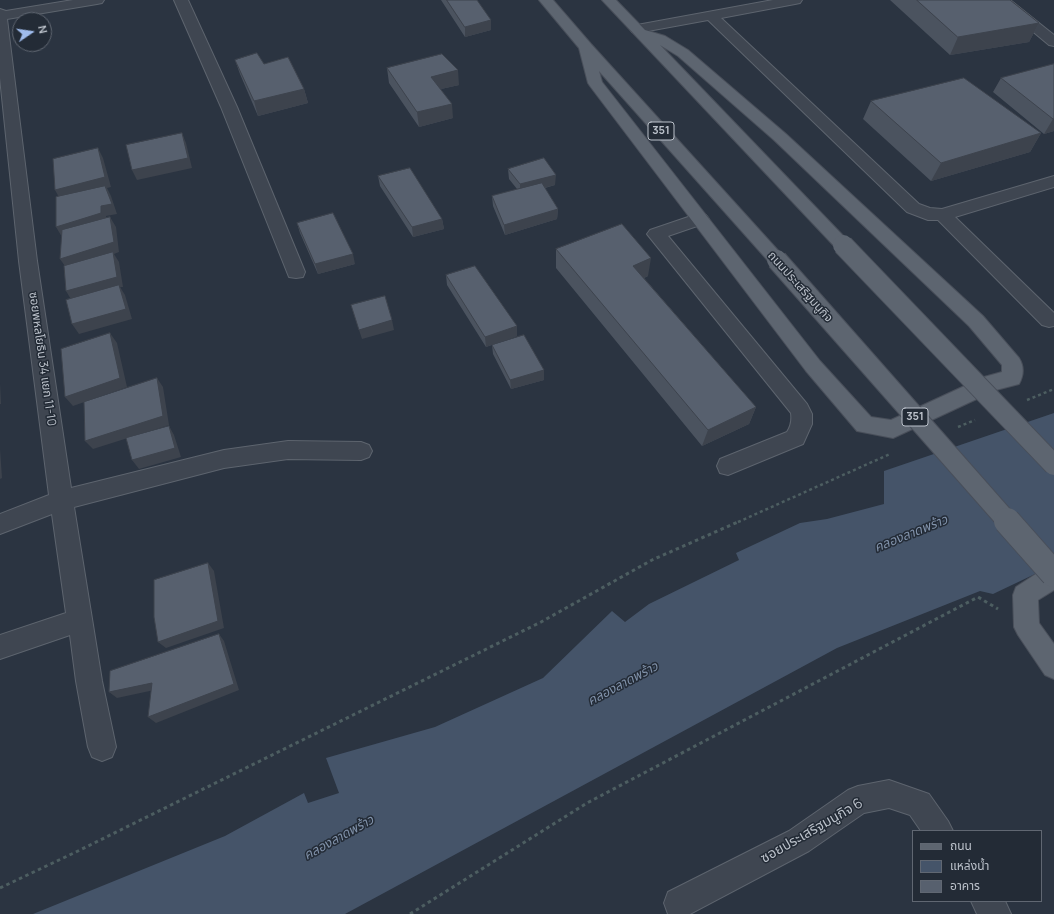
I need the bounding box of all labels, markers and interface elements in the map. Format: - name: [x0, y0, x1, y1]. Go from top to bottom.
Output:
- north arrow: [12, 12, 52, 52]
- text: N: [35, 24, 51, 35]
- road number: 351: [648, 122, 674, 140]
- street label: ถนนประเสริฐมนูกิจ: [764, 249, 836, 325]
- street label: ซอยพหลโยธิน 34 แยก 11-10: [25, 291, 59, 427]
- road number: 351: [902, 408, 928, 426]
- water label: คลองลาดพร้าว: [872, 512, 950, 556]
- water label: คลองลาดพร้าว: [585, 659, 661, 709]
- street label: ซอยประเสริฐมนูกิจ 6: [758, 795, 866, 867]
- water label: คลองลาดพร้าว: [301, 812, 377, 864]
- legend: [912, 830, 1042, 902]
- text: ถนน: [950, 837, 972, 854]
- text: แหล่งน้ำ: [950, 857, 989, 874]
- text: อาคาร: [950, 877, 980, 894]

